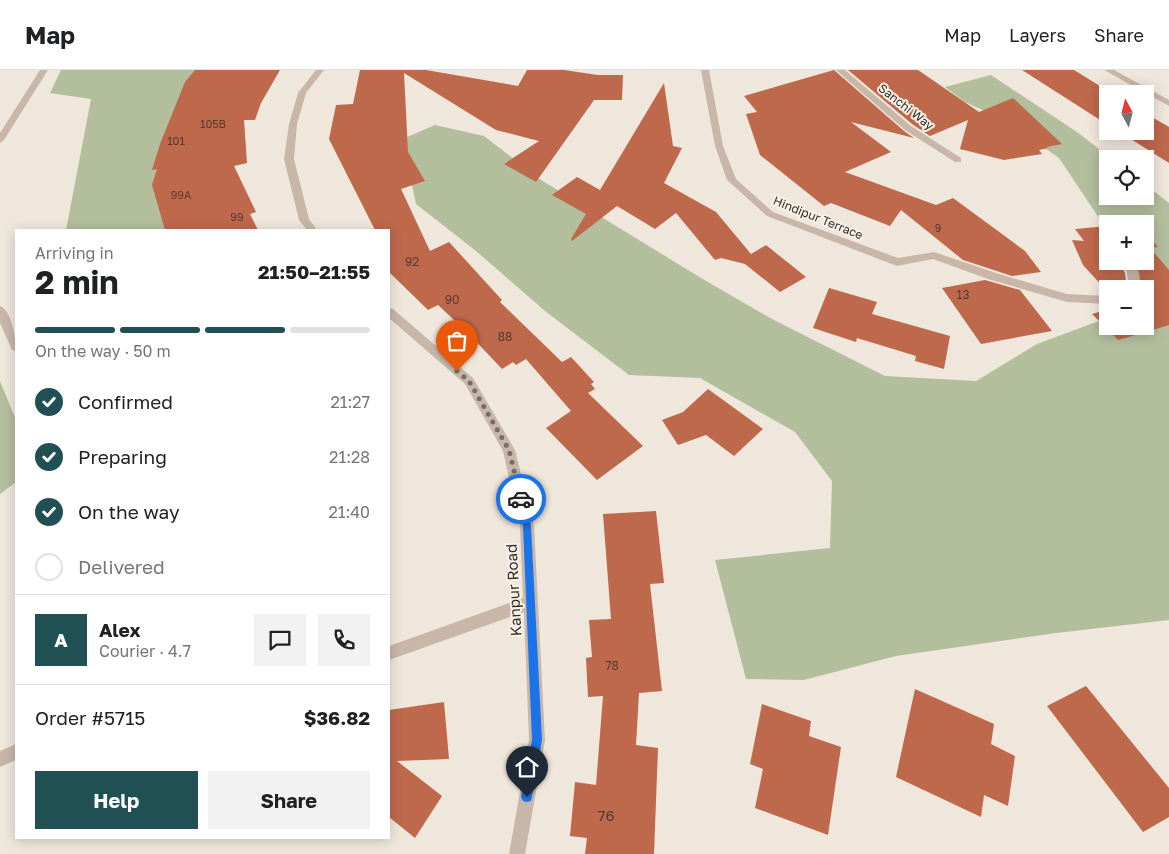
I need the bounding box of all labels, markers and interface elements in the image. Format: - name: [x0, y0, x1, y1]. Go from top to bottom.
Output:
- text: Map: [25, 20, 75, 49]
- text: Map: [944, 24, 981, 46]
- text: Layers: [1009, 24, 1066, 46]
- text: Share: [1094, 24, 1144, 46]
- street label: Sanchi Way: [876, 80, 937, 133]
- north arrow: [1099, 85, 1154, 140]
- map controls: [1099, 85, 1154, 335]
- house number: 105B: [200, 117, 226, 130]
- house number: 101: [167, 134, 185, 147]
- button: locate: [1099, 150, 1154, 205]
- house number: 99A: [171, 188, 192, 201]
- street label: Hindipur Terrace: [771, 193, 865, 242]
- house number: 99: [230, 210, 244, 223]
- button: +: [1099, 215, 1154, 270]
- house number: 9: [935, 221, 941, 234]
- text: Arriving in: [35, 243, 114, 263]
- house number: 92: [405, 254, 419, 269]
- text: 21:50–21:55: [258, 260, 370, 283]
- text: 2 min: [35, 263, 119, 301]
- button: −: [1099, 280, 1154, 335]
- house number: 13: [957, 287, 969, 302]
- house number: 90: [445, 292, 459, 307]
- pin: [436, 320, 478, 371]
- icon: bag: [443, 327, 471, 355]
- house number: 88: [498, 329, 512, 344]
- text: On the way · 50 m: [35, 341, 171, 361]
- icon: check: [35, 388, 63, 416]
- text: Confirmed: [78, 390, 173, 413]
- text: 21:27: [330, 392, 370, 412]
- icon: check: [35, 443, 63, 471]
- text: Preparing: [78, 445, 167, 468]
- text: 21:28: [329, 447, 370, 467]
- courier: [496, 474, 546, 524]
- icon: car: [507, 485, 535, 513]
- icon: check: [35, 498, 63, 526]
- text: On the way: [78, 500, 180, 523]
- text: 21:40: [328, 502, 370, 522]
- street label: Kanpur Road: [502, 543, 524, 637]
- text: Delivered: [78, 555, 165, 578]
- button: chat: [254, 614, 306, 666]
- button: phone: [318, 614, 370, 666]
- text: Alex: [99, 618, 140, 641]
- text: A: [54, 628, 68, 651]
- text: Courier · 4.7: [99, 641, 191, 661]
- house number: 78: [605, 658, 619, 673]
- text: Order #5715: [35, 706, 145, 729]
- text: $36.82: [304, 706, 370, 729]
- pin: [506, 746, 548, 797]
- icon: home: [513, 753, 541, 781]
- button: Help: [35, 771, 198, 829]
- button: Share: [208, 771, 370, 829]
- house number: 76: [597, 806, 615, 824]

